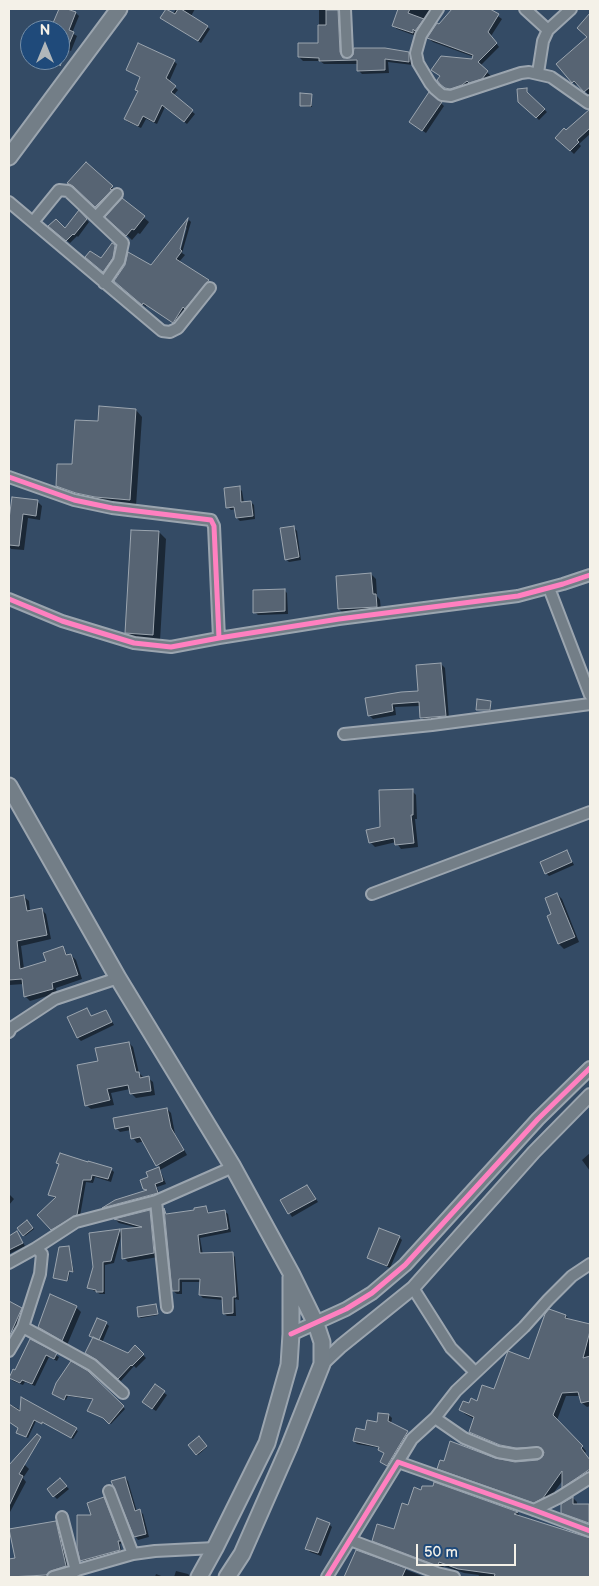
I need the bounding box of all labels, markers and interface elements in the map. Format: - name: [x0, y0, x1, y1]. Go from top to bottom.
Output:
- north arrow: [20, 20, 70, 70]
- text: N: [40, 22, 50, 39]
- scale bar: [419, 1534, 519, 1566]
- text: 50 m: [424, 1543, 458, 1562]

